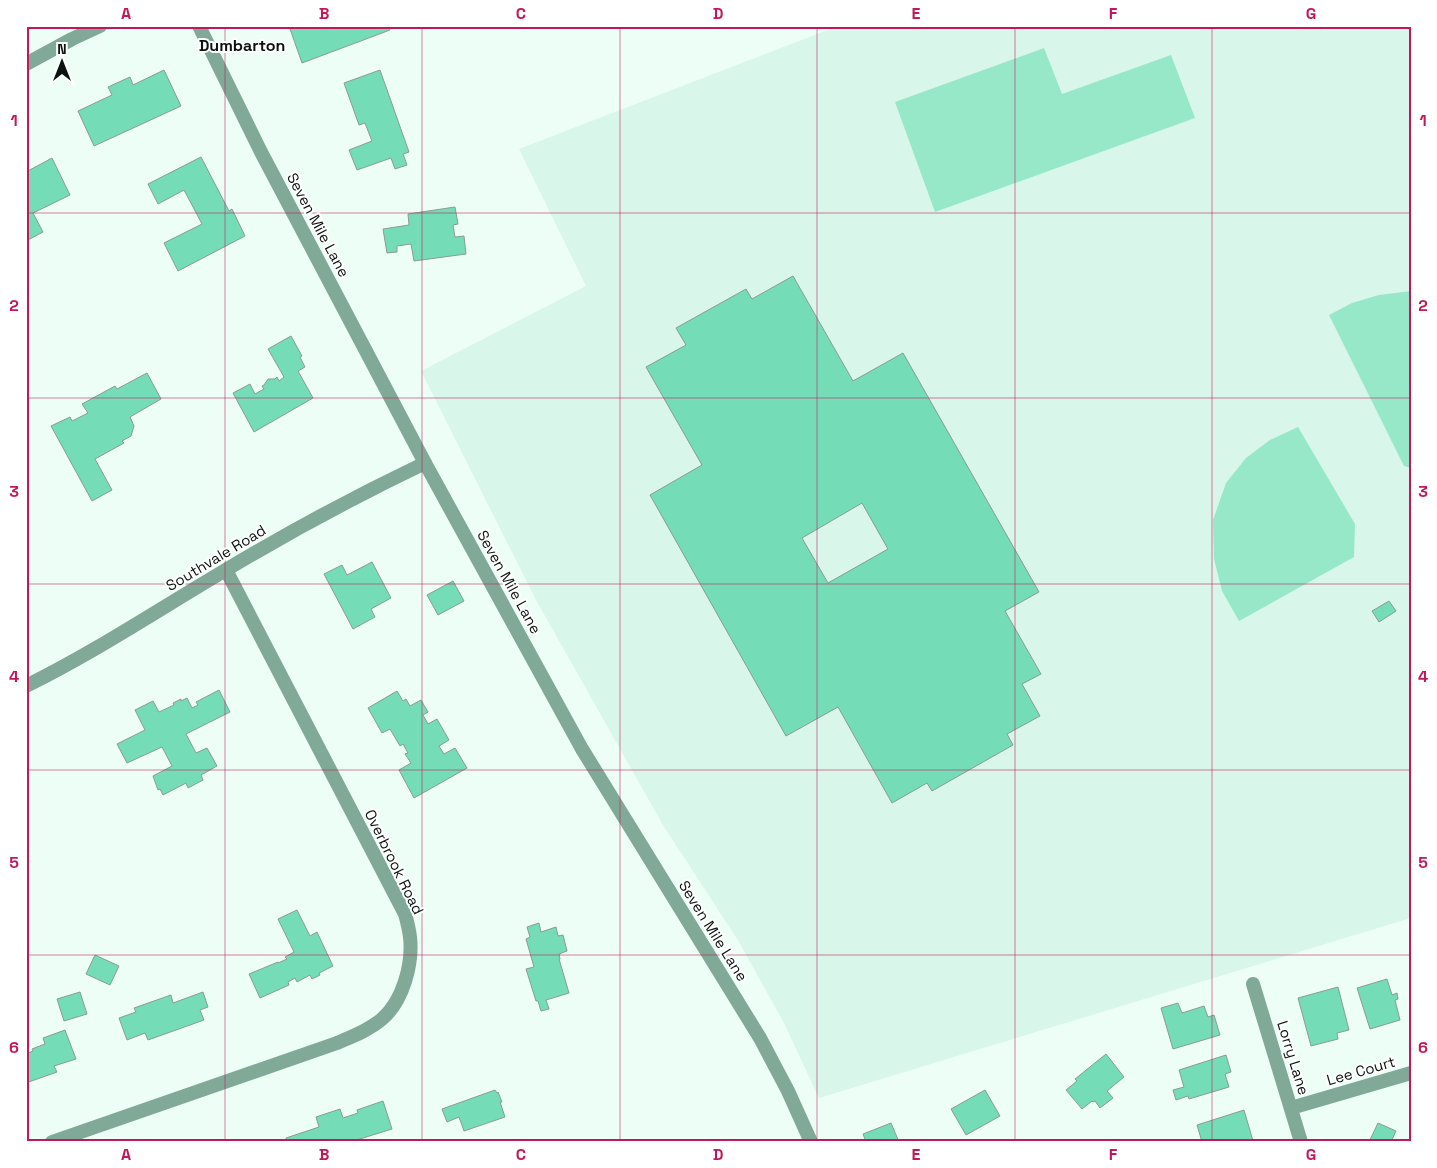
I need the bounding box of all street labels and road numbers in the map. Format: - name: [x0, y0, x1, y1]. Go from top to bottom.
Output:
- street label: Seven Mile Lane: [283, 169, 354, 280]
- street label: Southvale Road: [162, 520, 269, 595]
- street label: Seven Mile Lane: [473, 527, 546, 637]
- street label: Overbrook Road: [361, 806, 428, 917]
- street label: Seven Mile Lane: [675, 877, 752, 985]
- street label: Lorry Lane: [1273, 1018, 1314, 1097]
- street label: Lee Court: [1324, 1052, 1397, 1089]

